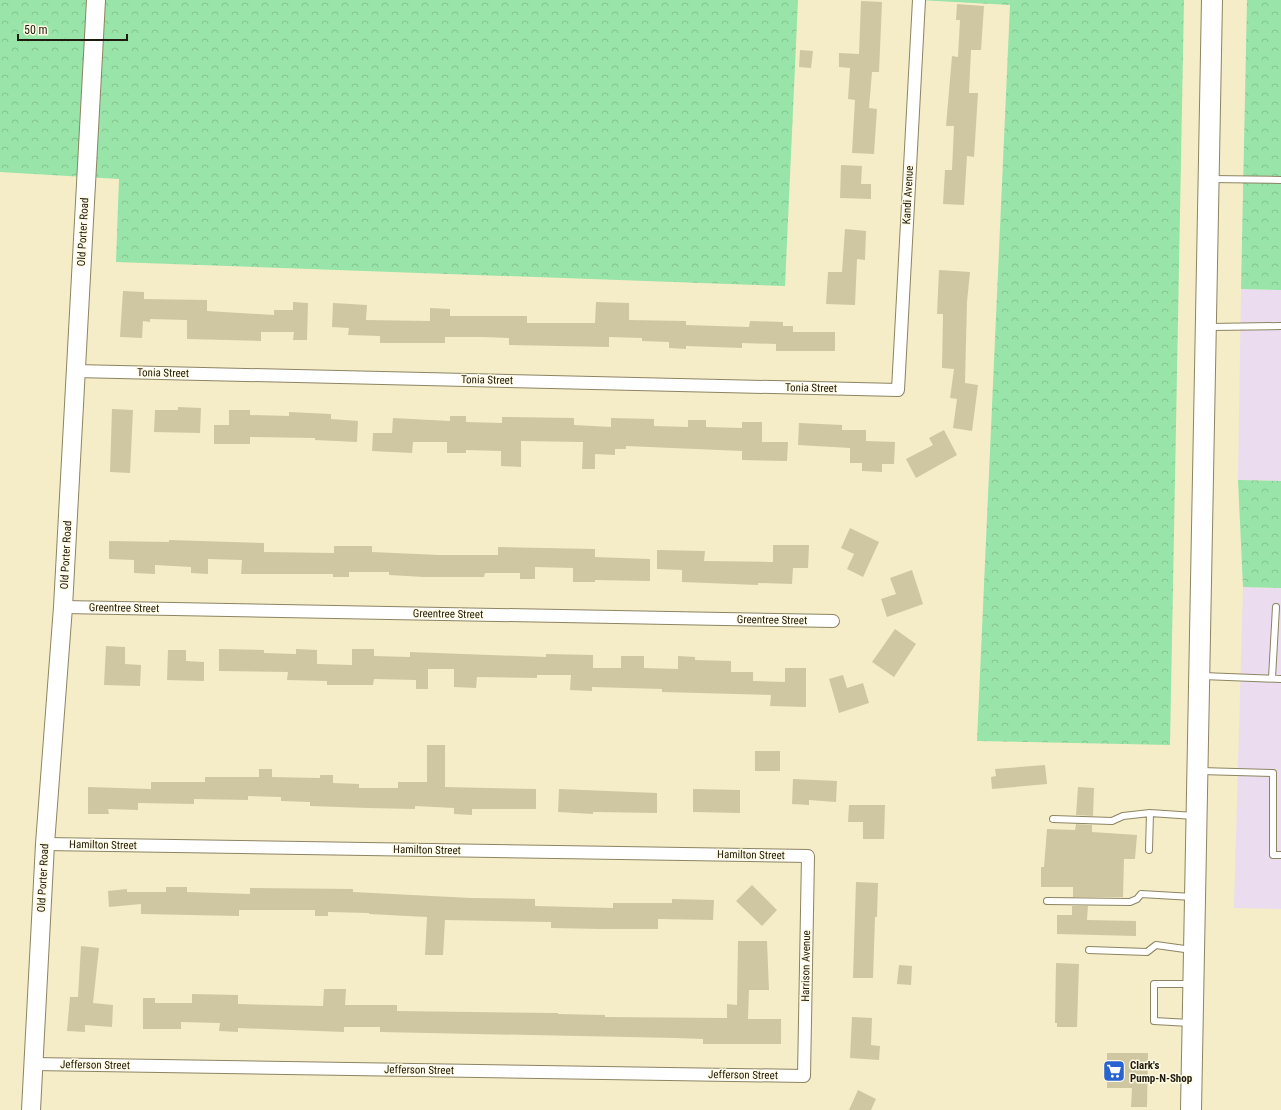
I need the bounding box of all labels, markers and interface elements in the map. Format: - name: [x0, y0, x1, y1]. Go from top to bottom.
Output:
- scale bar: [18, 16, 127, 42]
- text: 50 m: [24, 23, 48, 37]
- street label: Kandi Avenue: [900, 165, 916, 225]
- street label: Old Porter Road: [75, 197, 91, 267]
- street label: Tonia Street: [137, 366, 189, 380]
- street label: Tonia Street: [461, 373, 513, 387]
- street label: Tonia Street: [785, 381, 837, 395]
- street label: Old Porter Road: [58, 520, 74, 590]
- street label: Greentree Street: [89, 601, 159, 615]
- street label: Greentree Street: [413, 607, 483, 621]
- street label: Greentree Street: [737, 613, 807, 627]
- street label: Hamilton Street: [69, 838, 137, 852]
- street label: Old Porter Road: [35, 843, 51, 913]
- street label: Hamilton Street: [393, 843, 461, 857]
- street label: Hamilton Street: [717, 848, 785, 862]
- street label: Harrison Avenue: [799, 930, 813, 1002]
- street label: Jefferson Street: [60, 1058, 130, 1072]
- supermarket icon: Clark's Pump-N-Shop: [1101, 1058, 1127, 1084]
- place label: Clark's Pump-N-Shop: [1130, 1059, 1193, 1085]
- street label: Jefferson Street: [384, 1063, 454, 1077]
- street label: Jefferson Street: [708, 1068, 778, 1082]

